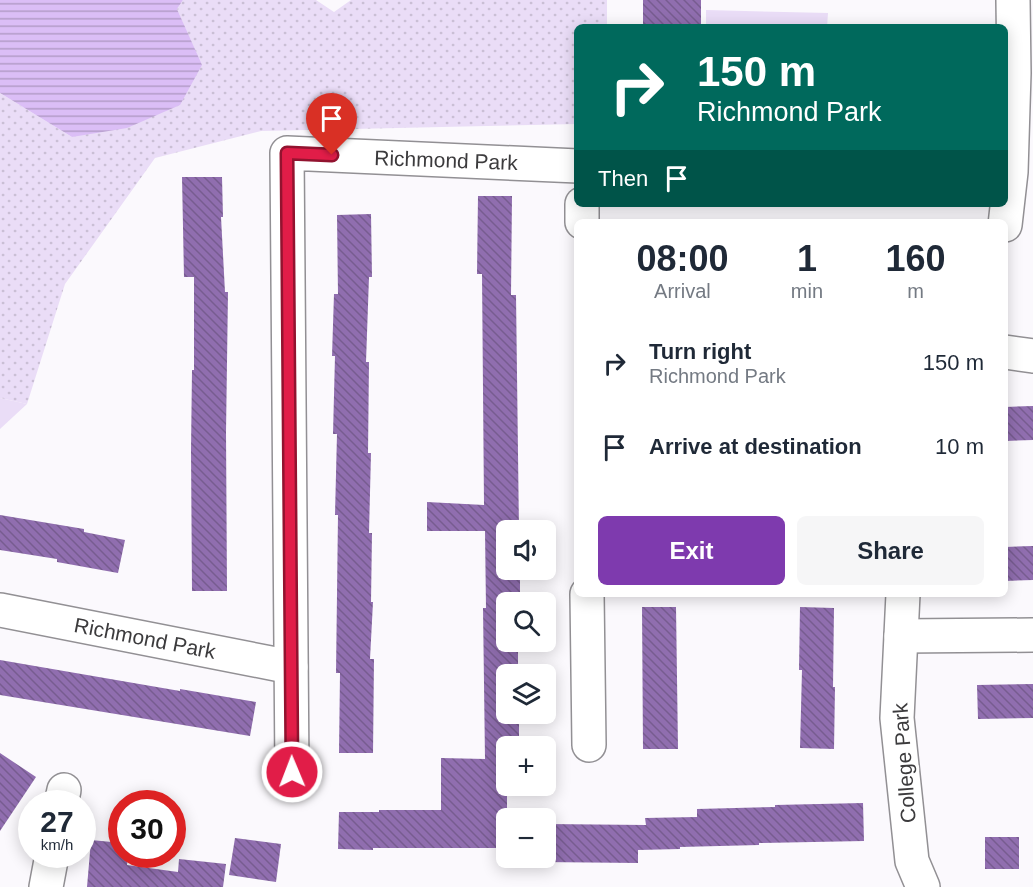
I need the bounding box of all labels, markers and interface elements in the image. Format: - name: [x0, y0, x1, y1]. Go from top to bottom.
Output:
- icon: right: [598, 48, 676, 126]
- text: 150 m: [697, 48, 816, 95]
- pin: [306, 93, 357, 155]
- text: Richmond Park: [697, 97, 882, 127]
- icon: arrive: [315, 102, 348, 135]
- street label: Richmond Park: [374, 146, 519, 174]
- icon: arrive: [660, 162, 693, 195]
- text: Then: [598, 166, 648, 191]
- text: 08:00: [636, 238, 728, 279]
- text: 1: [797, 238, 817, 279]
- text: 160: [885, 238, 946, 279]
- text: Arrival: [654, 280, 711, 302]
- text: min: [791, 280, 823, 302]
- text: m: [907, 280, 924, 302]
- text: Turn right: [649, 339, 751, 364]
- icon: right: [598, 347, 631, 380]
- text: 150 m: [923, 350, 984, 375]
- text: Richmond Park: [649, 365, 786, 387]
- icon: arrive: [598, 431, 631, 464]
- text: Arrive at destination: [649, 434, 862, 459]
- text: 10 m: [935, 434, 984, 459]
- button: Exit: [598, 516, 785, 585]
- button: Share: [797, 516, 984, 585]
- map controls: [496, 520, 556, 868]
- button: sound: [496, 520, 556, 580]
- button: search: [496, 592, 556, 652]
- street label: Richmond Park: [72, 613, 218, 663]
- button: layers: [496, 664, 556, 724]
- street label: College Park: [888, 702, 920, 824]
- button: +: [496, 736, 556, 796]
- position arrow: [260, 740, 324, 804]
- speed limit sign: 30: [108, 790, 186, 868]
- text: 27: [40, 805, 74, 838]
- button: −: [496, 808, 556, 868]
- text: km/h: [41, 836, 73, 853]

